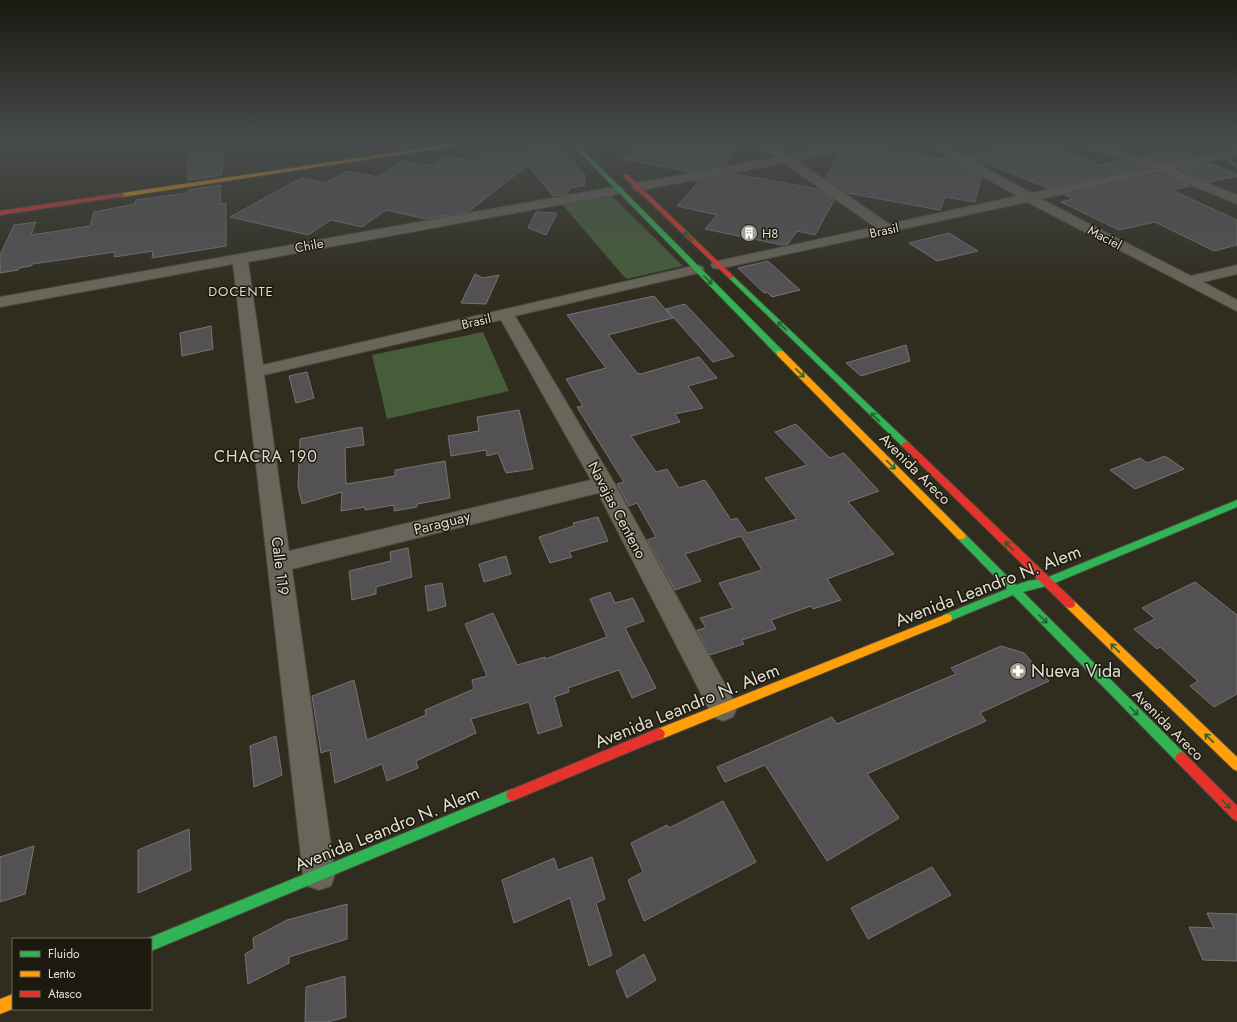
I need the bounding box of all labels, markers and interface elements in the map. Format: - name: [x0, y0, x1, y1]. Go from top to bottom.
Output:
- street label: Brasil: [868, 218, 901, 243]
- street label: Maciel: [1084, 221, 1125, 254]
- building icon: H8: [739, 223, 759, 243]
- place label: H8: [762, 224, 778, 243]
- one-way arrow: [683, 231, 693, 241]
- street label: Chile: [293, 234, 325, 257]
- one-way arrow: [703, 275, 713, 285]
- district label: DOCENTE: [208, 282, 274, 301]
- street label: Brasil: [460, 309, 493, 334]
- one-way arrow: [777, 322, 787, 331]
- one-way arrow: [795, 368, 805, 378]
- one-way arrow: [870, 412, 880, 421]
- street label: Avenida Areco: [874, 428, 956, 510]
- district label: CHACRA 190: [214, 445, 318, 468]
- street label: Navajas Centeno: [582, 457, 652, 563]
- one-way arrow: [886, 460, 896, 470]
- street label: Paraguay: [411, 505, 473, 541]
- street label: Calle 119: [266, 535, 294, 597]
- street label: Avenida Leandro N. Alem: [891, 539, 1085, 633]
- one-way arrow: [1004, 541, 1014, 550]
- one-way arrow: [1038, 614, 1048, 624]
- one-way arrow: [1110, 643, 1120, 653]
- street label: Avenida Leandro N. Alem: [591, 657, 783, 755]
- place label: Nueva Vida: [1031, 658, 1121, 684]
- pharmacy icon: Nueva Vida: [1008, 661, 1028, 681]
- street label: Avenida Areco: [1127, 684, 1209, 766]
- one-way arrow: [1129, 706, 1139, 716]
- one-way arrow: [1204, 733, 1214, 743]
- street label: Avenida Leandro N. Alem: [291, 780, 483, 878]
- one-way arrow: [1221, 799, 1230, 809]
- legend: [12, 938, 152, 1010]
- text: Fluido: [48, 945, 80, 963]
- text: Lento: [48, 965, 76, 983]
- text: Atasco: [48, 985, 82, 1003]

